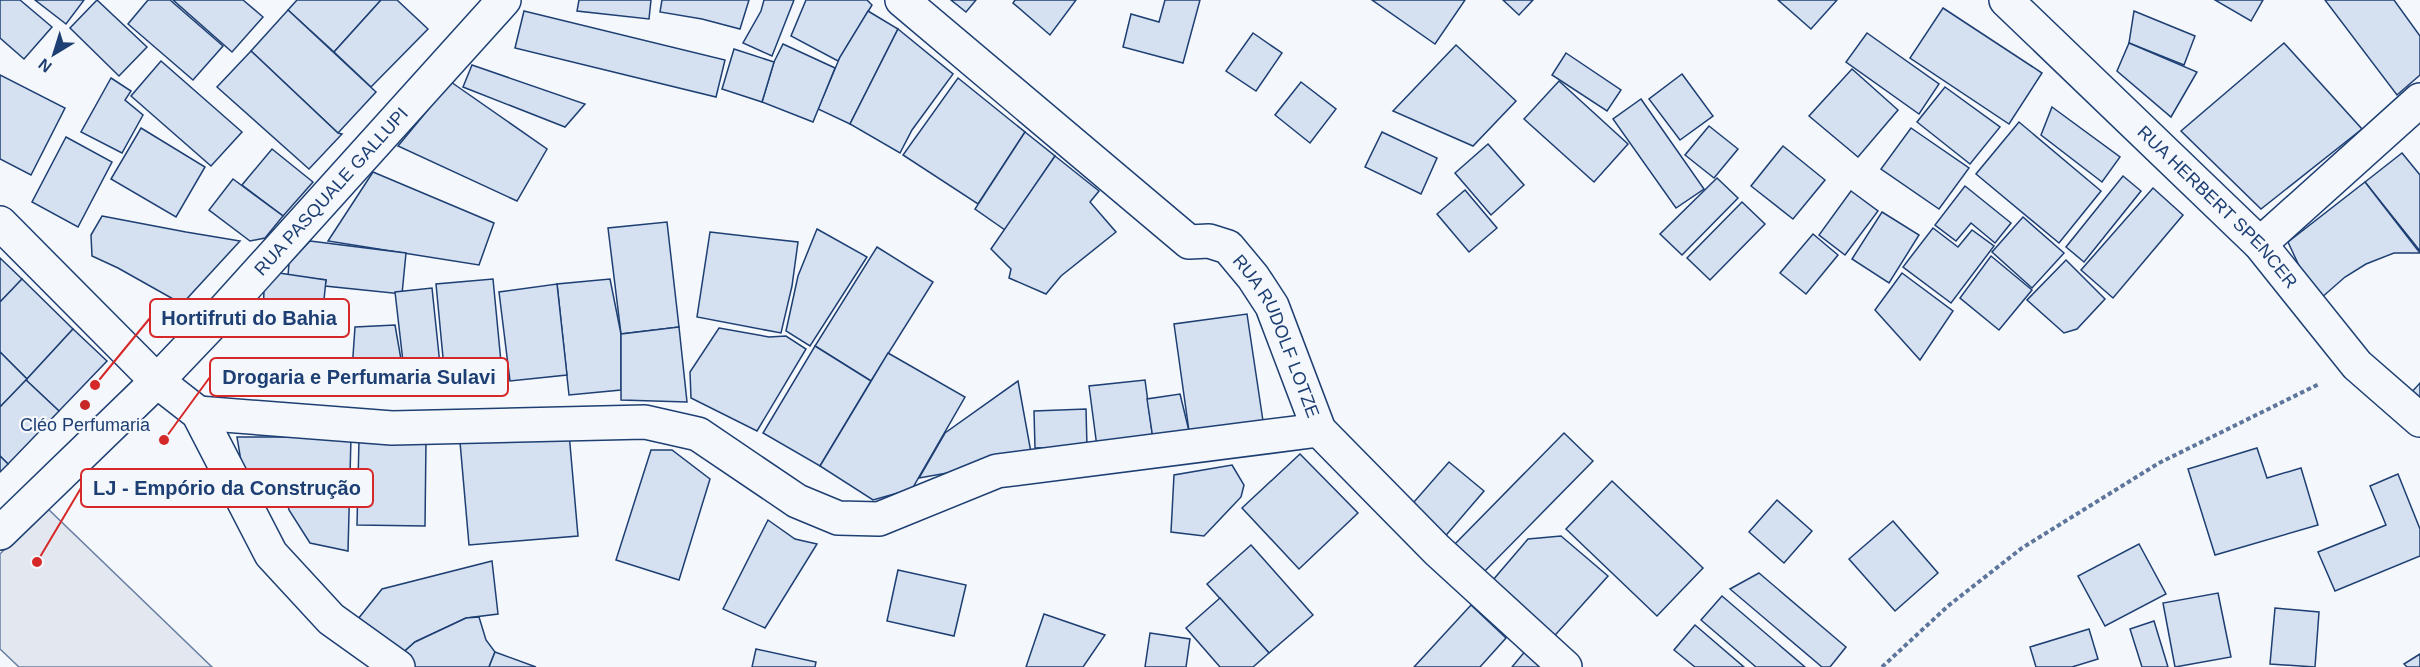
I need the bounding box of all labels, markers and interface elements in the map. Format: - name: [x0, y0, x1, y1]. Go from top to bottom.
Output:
- north arrow: [24, 24, 84, 84]
- text: N: [35, 55, 55, 76]
- street label: RUA PASQUALE GALLUPI: [250, 103, 412, 279]
- street label: RUA HERBERT SPENCER: [2133, 122, 2301, 292]
- street label: RUA RUDOLF LOTZE: [1229, 251, 1323, 420]
- callout: Hortifruti do Bahia: [150, 299, 349, 337]
- text: Hortifruti do Bahia: [161, 307, 338, 329]
- callout: Drogaria e Perfumaria Sulavi: [210, 358, 508, 396]
- text: Drogaria e Perfumaria Sulavi: [222, 366, 496, 388]
- marker: Cléo Perfumaria: [78, 398, 92, 412]
- place label: Cléo Perfumaria: [20, 415, 151, 435]
- callout: LJ - Empório da Construção: [81, 469, 373, 507]
- text: LJ - Empório da Construção: [93, 477, 361, 499]

